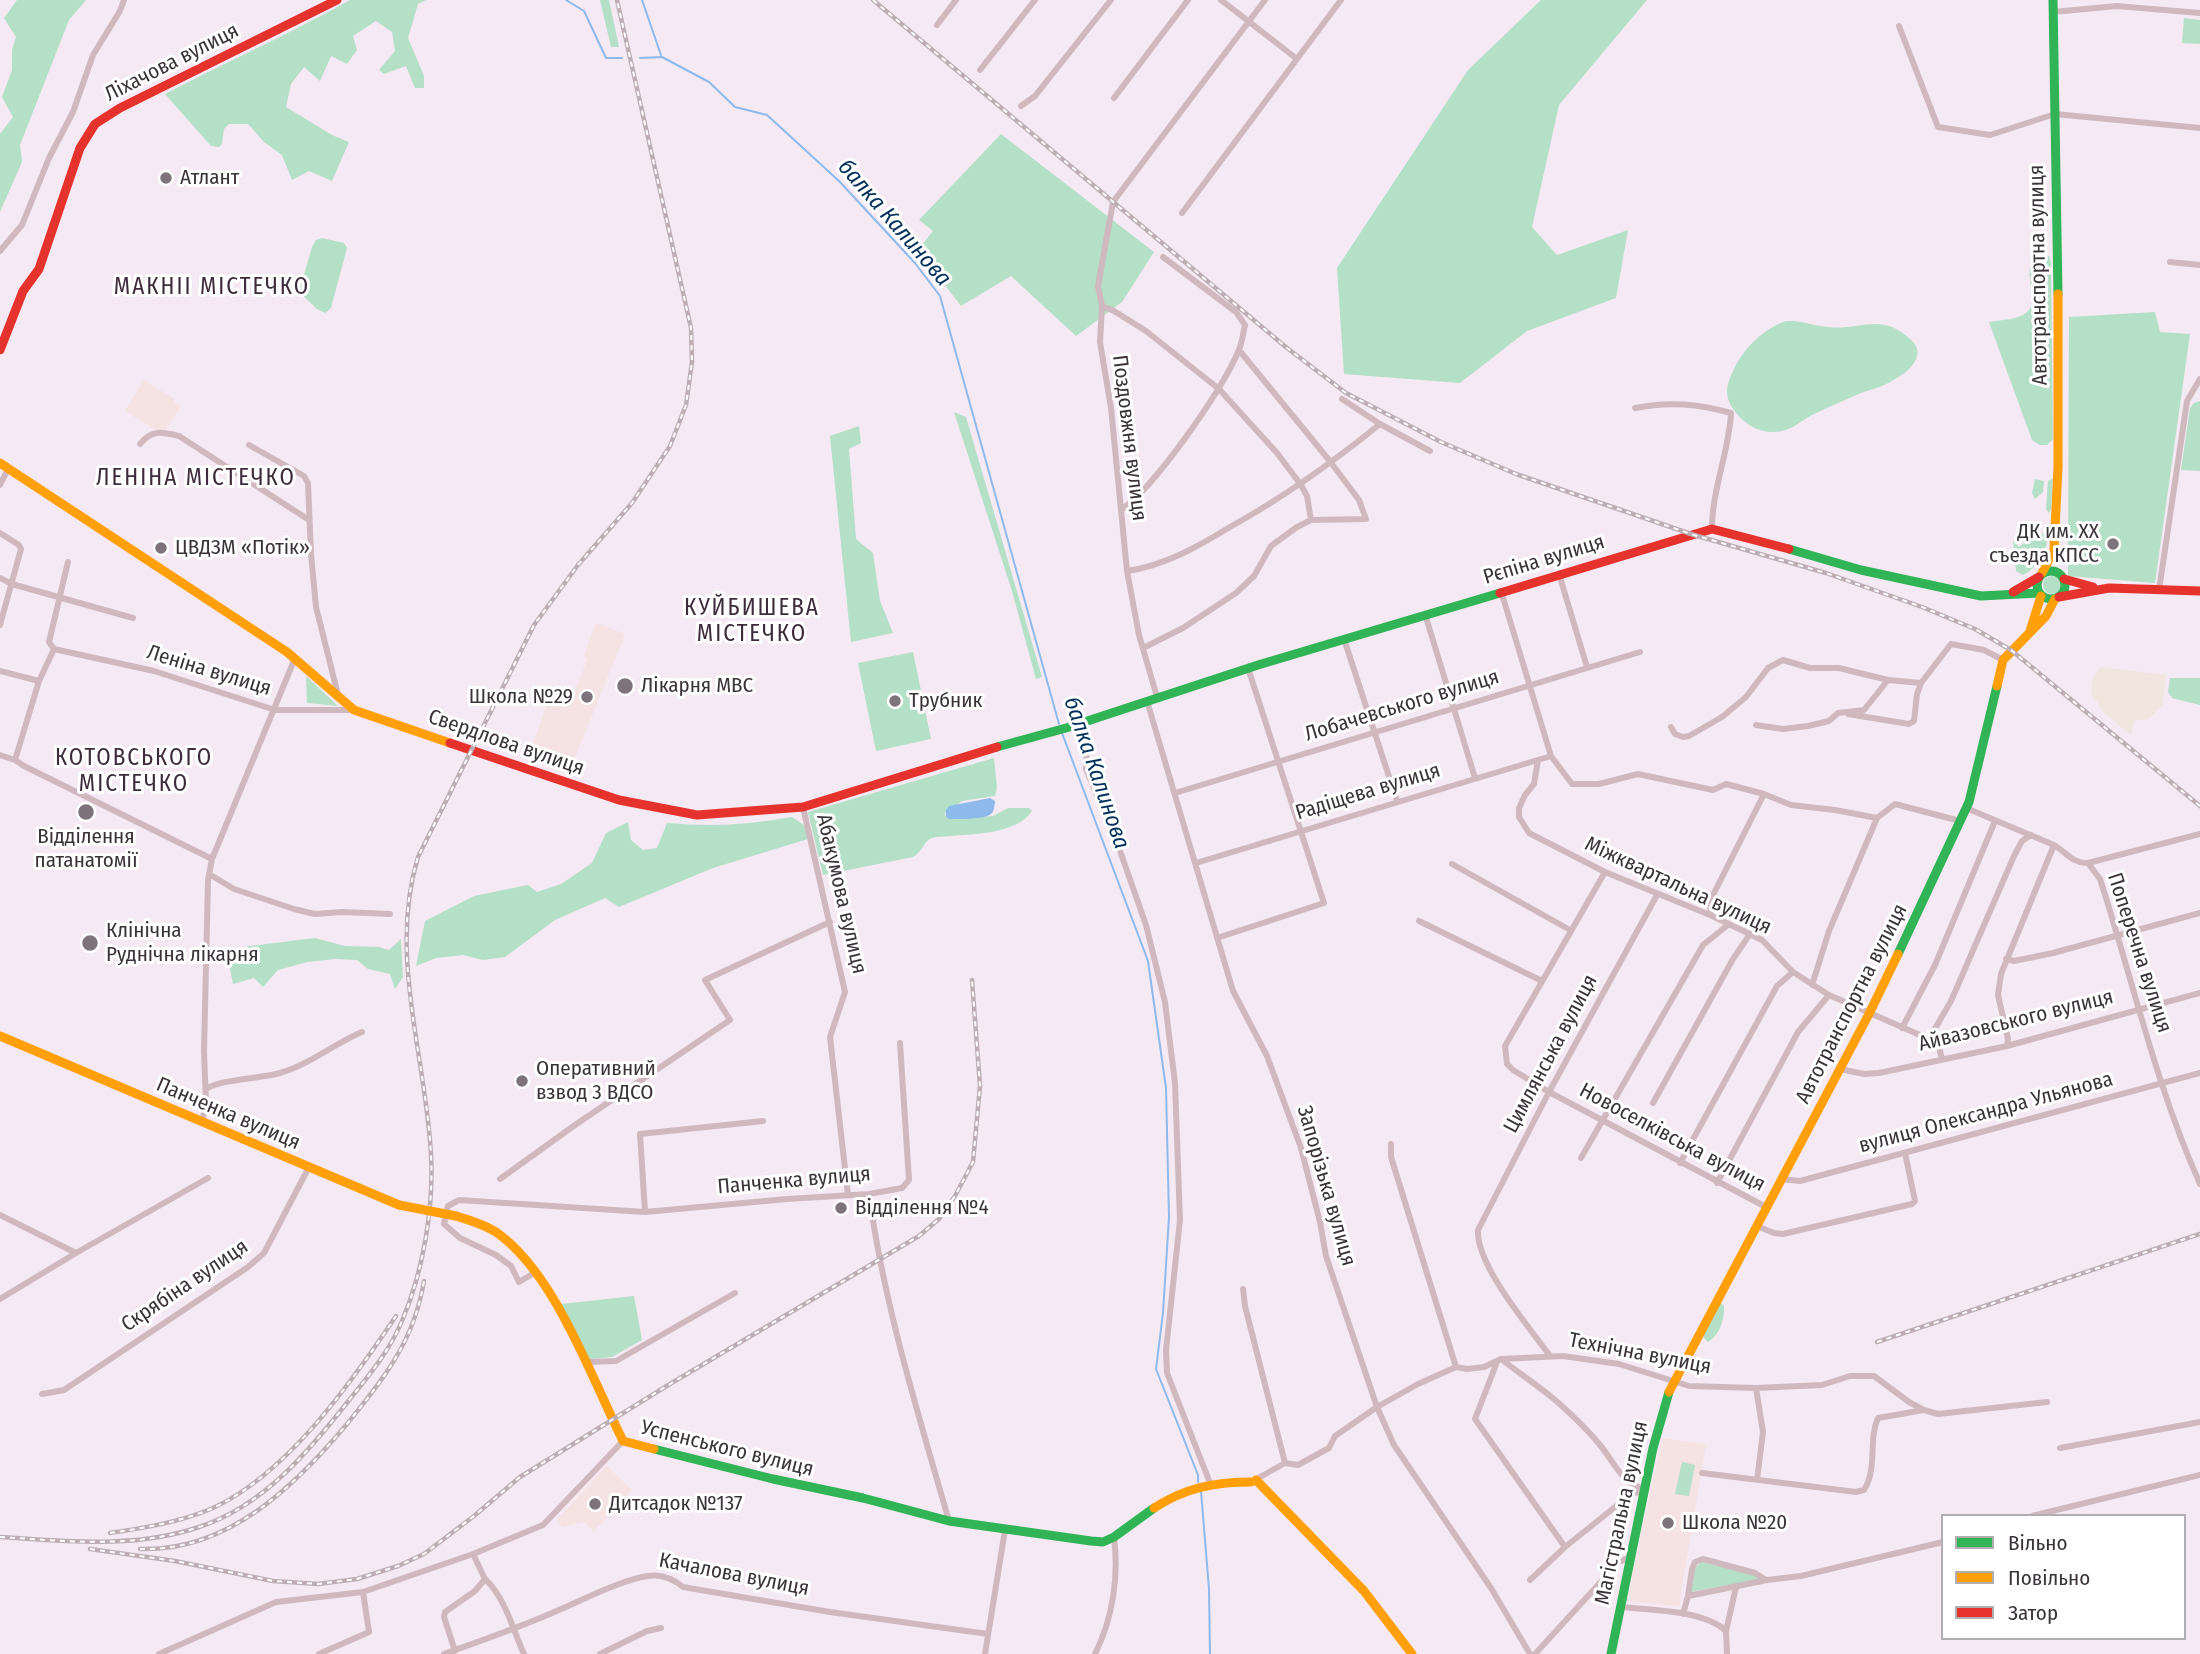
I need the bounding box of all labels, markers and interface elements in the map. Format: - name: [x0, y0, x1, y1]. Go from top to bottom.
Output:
- street label: Ліхачова вулиця: [101, 18, 243, 108]
- water label: балка Калинова: [831, 154, 957, 292]
- place label: Атлант: [180, 165, 239, 191]
- street label: Автотранспортна вулиця: [2024, 165, 2054, 385]
- marker: Атлант: [158, 170, 174, 186]
- district label: МАКНІІ МІСТЕЧКО: [116, 274, 308, 302]
- street label: Поздовжня вулиця: [1106, 354, 1152, 522]
- district label: ЛЕНІНА МІСТЕЧКО: [98, 465, 294, 493]
- place label: ДК им. XX съезда КПСС: [1989, 519, 2099, 569]
- street label: Рєпіна вулиця: [1480, 530, 1608, 590]
- place label: ЦВДЗМ «Потік»: [175, 535, 310, 561]
- marker: ДК им. XX съезда КПСС: [2105, 536, 2121, 552]
- marker: ЦВДЗМ «Потік»: [153, 540, 169, 556]
- district label: КУЙБИШЕВА МІСТЕЧКО: [685, 595, 819, 649]
- street label: Леніна вулиця: [144, 640, 274, 702]
- street label: Лобачевського вулиця: [1302, 664, 1502, 748]
- place label: Лікарня МВС: [641, 673, 753, 699]
- marker: Лікарня МВС: [615, 676, 635, 696]
- place label: Школа №29: [469, 684, 573, 710]
- place label: Трубник: [909, 688, 982, 714]
- marker: Школа №29: [579, 689, 595, 705]
- marker: Трубник: [887, 693, 903, 709]
- water label: балка Калинова: [1057, 693, 1135, 853]
- street label: Свердлова вулиця: [425, 705, 587, 781]
- district label: КОТОВСЬКОГО МІСТЕЧКО: [56, 745, 212, 799]
- street label: Радіщева вулиця: [1293, 758, 1443, 826]
- marker: Відділення патанатомії: [76, 802, 96, 822]
- street label: Абакумова вулиця: [810, 811, 872, 977]
- place label: Відділення патанатомії: [35, 824, 137, 874]
- street label: Міжквартальна вулиця: [1581, 832, 1775, 940]
- street label: Поперечна вулиця: [2101, 870, 2177, 1036]
- street label: Автотранспортна вулиця: [1791, 900, 1913, 1108]
- place label: Клінічна Руднічна лікарня: [106, 918, 259, 968]
- marker: Клінічна Руднічна лікарня: [80, 933, 100, 953]
- street label: Цимлянська вулиця: [1499, 971, 1603, 1137]
- street label: Айвазовського вулиця: [1916, 985, 2116, 1057]
- place label: Оперативний взвод 3 ВДСО: [536, 1056, 656, 1106]
- street label: вулиця Олександра Ульянова: [1856, 1067, 2116, 1159]
- street label: Панченка вулиця: [152, 1072, 304, 1156]
- marker: Оперативний взвод 3 ВДСО: [514, 1073, 530, 1089]
- street label: Новоселківська вулиця: [1575, 1078, 1769, 1198]
- street label: Запорізька вулиця: [1291, 1103, 1361, 1269]
- street label: Панченка вулиця: [716, 1162, 872, 1200]
- place label: Відділення №4: [855, 1195, 989, 1221]
- marker: Відділення №4: [833, 1200, 849, 1216]
- street label: Скрябіна вулиця: [117, 1234, 253, 1338]
- street label: Технічна вулиця: [1567, 1328, 1713, 1380]
- street label: Успенського вулиця: [638, 1415, 816, 1483]
- street label: Магістральна вулиця: [1590, 1419, 1654, 1607]
- place label: Дитсадок №137: [609, 1491, 743, 1517]
- marker: Дитсадок №137: [587, 1496, 603, 1512]
- place label: Школа №20: [1682, 1510, 1787, 1536]
- legend: [1941, 1514, 2186, 1640]
- marker: Школа №20: [1660, 1515, 1676, 1531]
- text: Вільно: [2008, 1530, 2068, 1556]
- street label: Качалова вулиця: [657, 1548, 811, 1602]
- text: Повільно: [2008, 1565, 2090, 1591]
- text: Затор: [2008, 1600, 2058, 1626]

